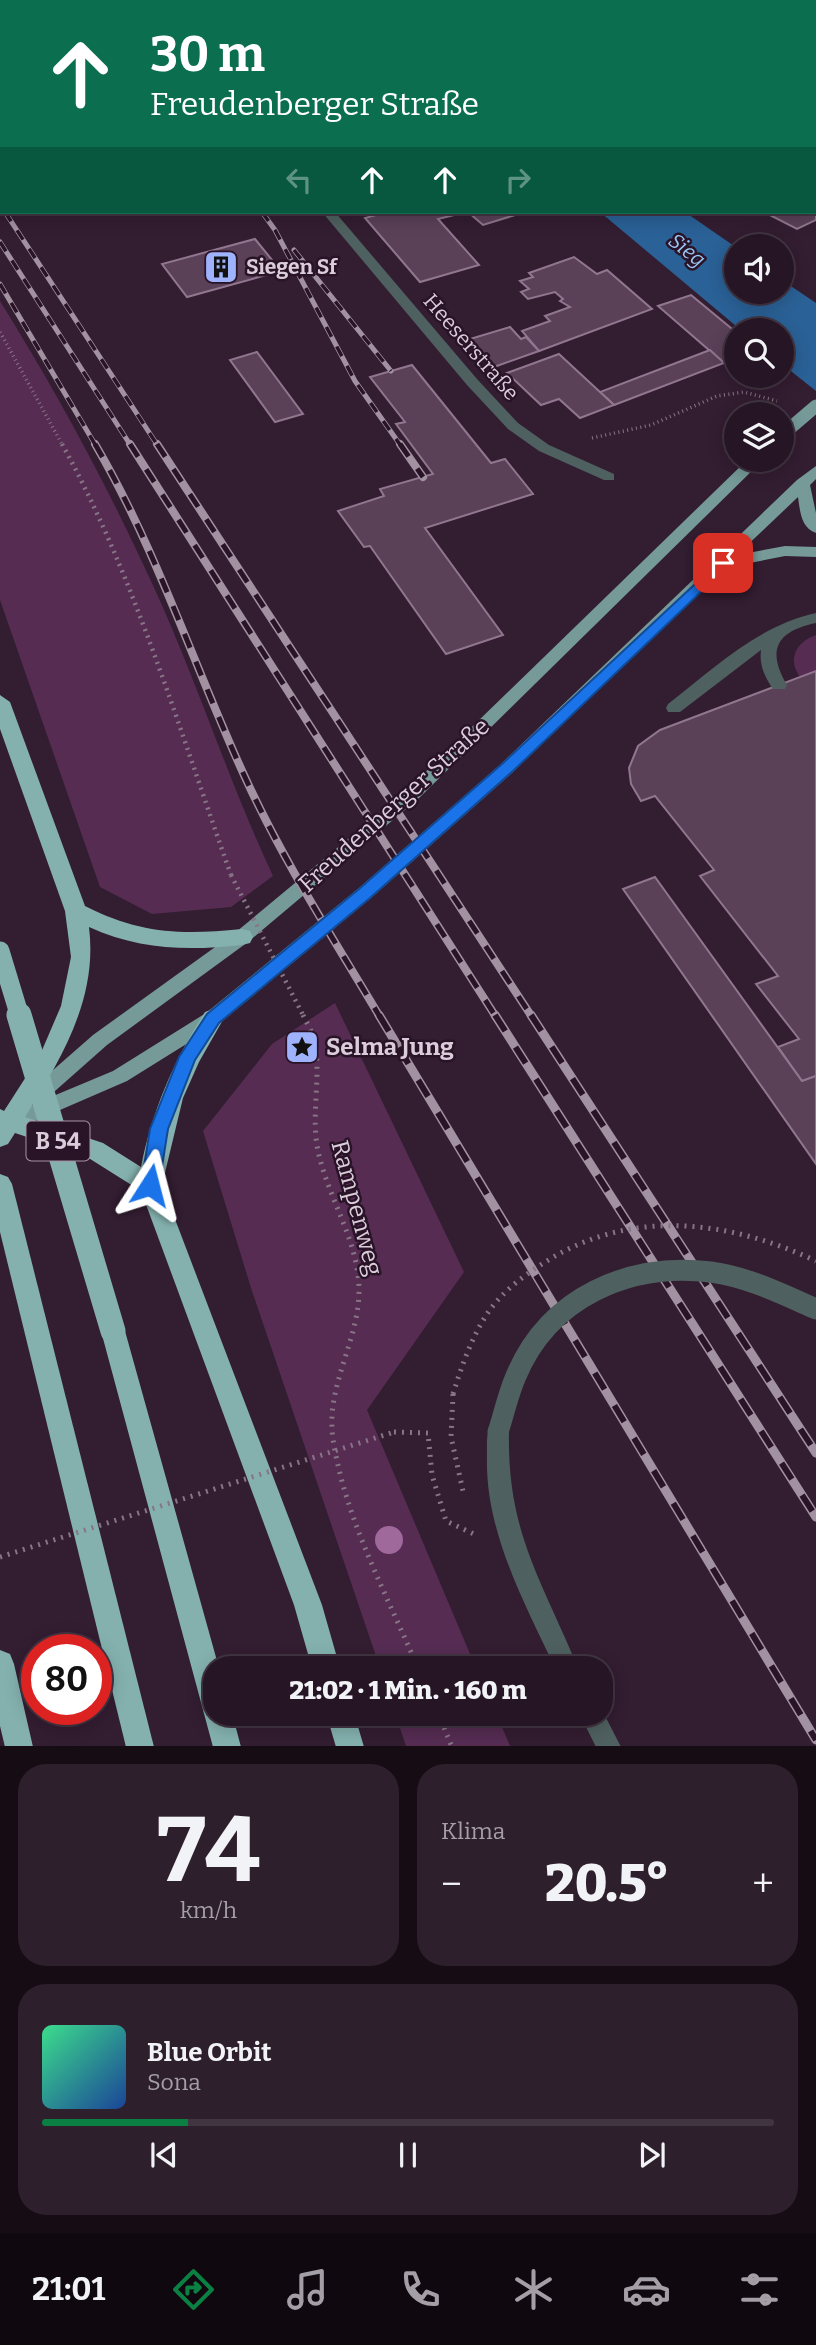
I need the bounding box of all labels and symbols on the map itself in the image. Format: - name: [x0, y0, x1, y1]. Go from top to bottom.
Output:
- water label: Sieg: [663, 227, 711, 273]
- building icon: Siegen Sf: [202, 248, 240, 286]
- place label: Siegen Sf: [246, 254, 339, 280]
- street label: Heeserstraße: [418, 288, 524, 406]
- pin: [693, 533, 753, 593]
- street label: Freudenberger Straße: [293, 712, 495, 898]
- place icon: Selma Jung: [283, 1028, 321, 1066]
- place label: Selma Jung: [326, 1033, 454, 1061]
- road number: B 54: [27, 1122, 90, 1160]
- street label: Rampenweg: [326, 1137, 388, 1279]
- position arrow: [113, 1148, 187, 1222]
- speed limit sign: 80: [21, 1634, 112, 1725]

